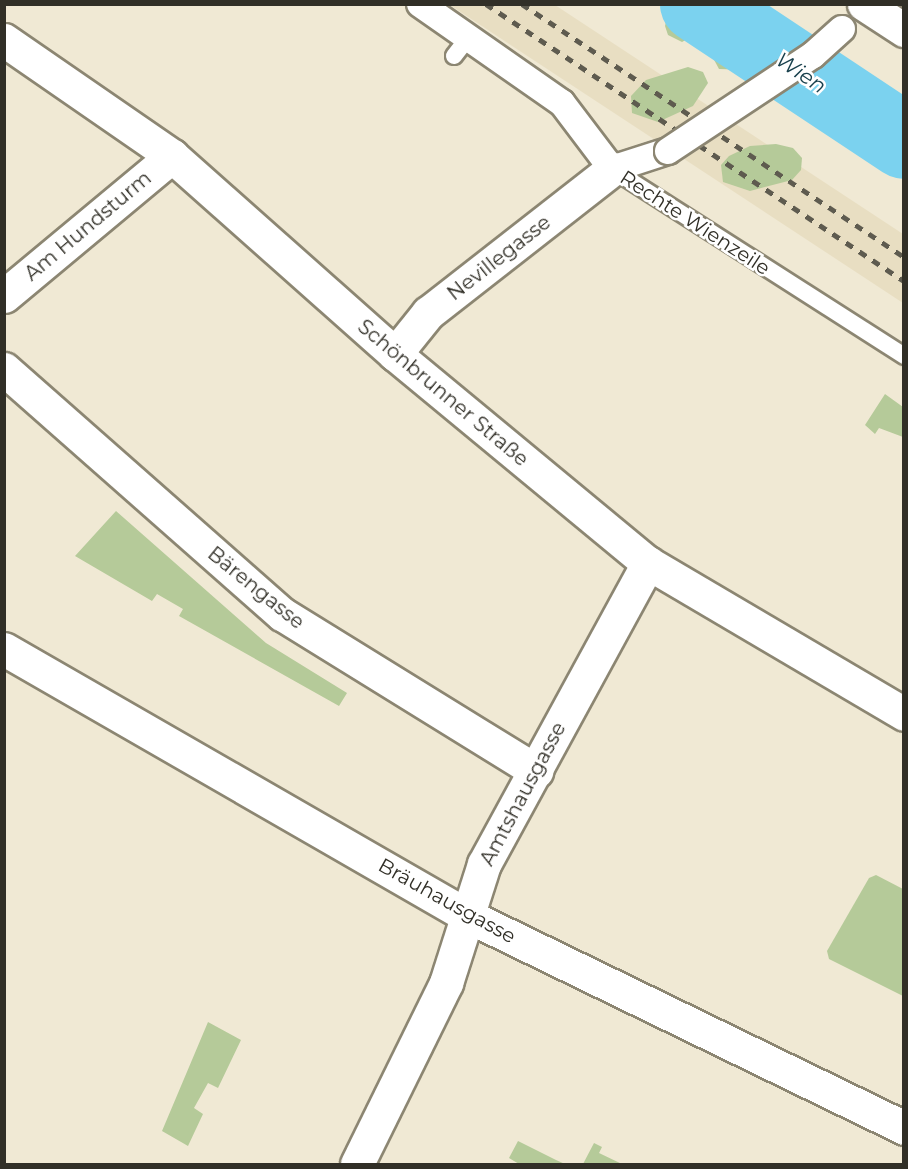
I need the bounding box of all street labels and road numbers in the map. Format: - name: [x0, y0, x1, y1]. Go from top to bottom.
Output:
- street label: Am Hundsturm: [20, 166, 156, 286]
- street label: Rechte Wienzeile: [615, 166, 775, 280]
- street label: Nevillegasse: [443, 210, 555, 306]
- street label: Schönbrunner Straße: [353, 315, 533, 471]
- street label: Bärengasse: [203, 542, 309, 634]
- street label: Amtshausgasse: [475, 718, 571, 870]
- street label: Bräuhausgasse: [374, 853, 520, 949]

